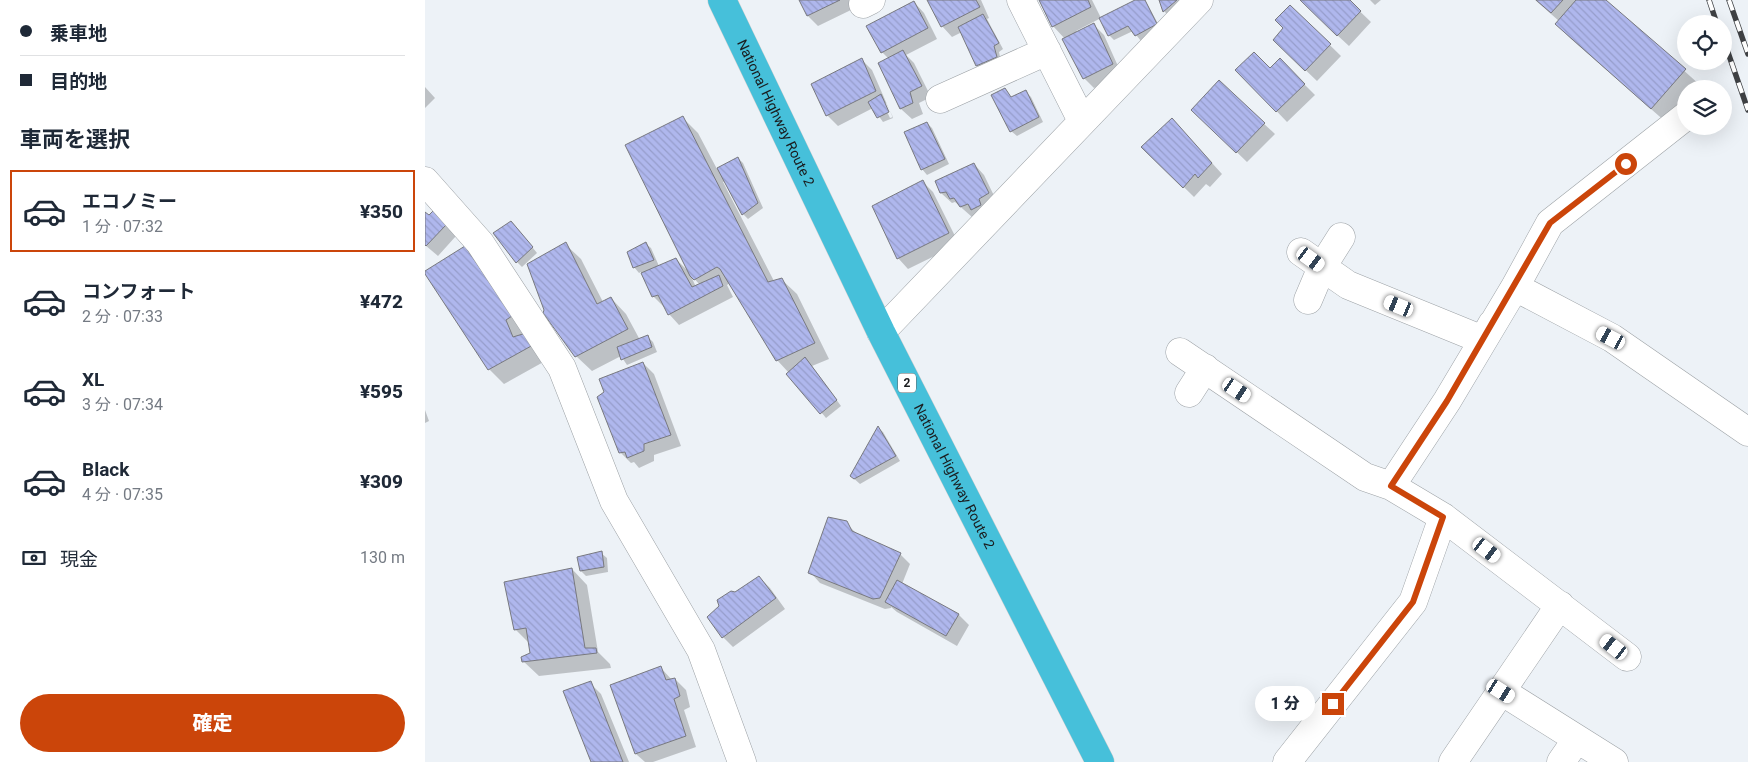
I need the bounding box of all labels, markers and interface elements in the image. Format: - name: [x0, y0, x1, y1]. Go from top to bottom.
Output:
- map controls: [1677, 15, 1732, 135]
- button: locate: [1677, 15, 1732, 70]
- text: 乗車地: [50, 22, 107, 45]
- street label: National Highway Route 2: [734, 37, 818, 189]
- text: 目的地: [50, 70, 107, 93]
- button: layers: [1677, 80, 1732, 135]
- text: 車両を選択: [20, 127, 130, 152]
- route start: [1615, 153, 1637, 175]
- icon: car: [22, 189, 67, 234]
- text: エコノミー: [82, 190, 177, 213]
- text: ¥350: [360, 200, 403, 223]
- text: 1 分 · 07:32: [82, 217, 163, 236]
- car: [1294, 244, 1327, 274]
- icon: car: [22, 279, 67, 324]
- text: コンフォート: [82, 280, 195, 303]
- text: ¥472: [360, 290, 403, 313]
- car: [1382, 293, 1415, 319]
- text: 2 分 · 07:33: [82, 307, 163, 326]
- car: [1594, 324, 1627, 352]
- text: XL: [82, 368, 104, 391]
- icon: car: [22, 369, 67, 414]
- road number: 2: [898, 373, 916, 392]
- car: [1220, 375, 1253, 405]
- text: ¥595: [360, 380, 403, 403]
- text: 3 分 · 07:34: [82, 395, 163, 414]
- street label: National Highway Route 2: [911, 401, 998, 552]
- text: Black: [82, 458, 129, 481]
- icon: car: [22, 459, 67, 504]
- text: ¥309: [360, 470, 403, 493]
- text: 4 分 · 07:35: [82, 485, 163, 504]
- car: [1470, 535, 1503, 565]
- icon: cash: [20, 544, 48, 572]
- text: 現金: [60, 548, 98, 571]
- text: 130 m: [360, 548, 405, 567]
- car: [1597, 632, 1630, 662]
- car: [1484, 677, 1517, 705]
- callout: 1 分: [1255, 686, 1315, 722]
- route end: [1322, 693, 1344, 715]
- button: 確定: [20, 694, 405, 752]
- text: 1 分: [1270, 694, 1300, 713]

